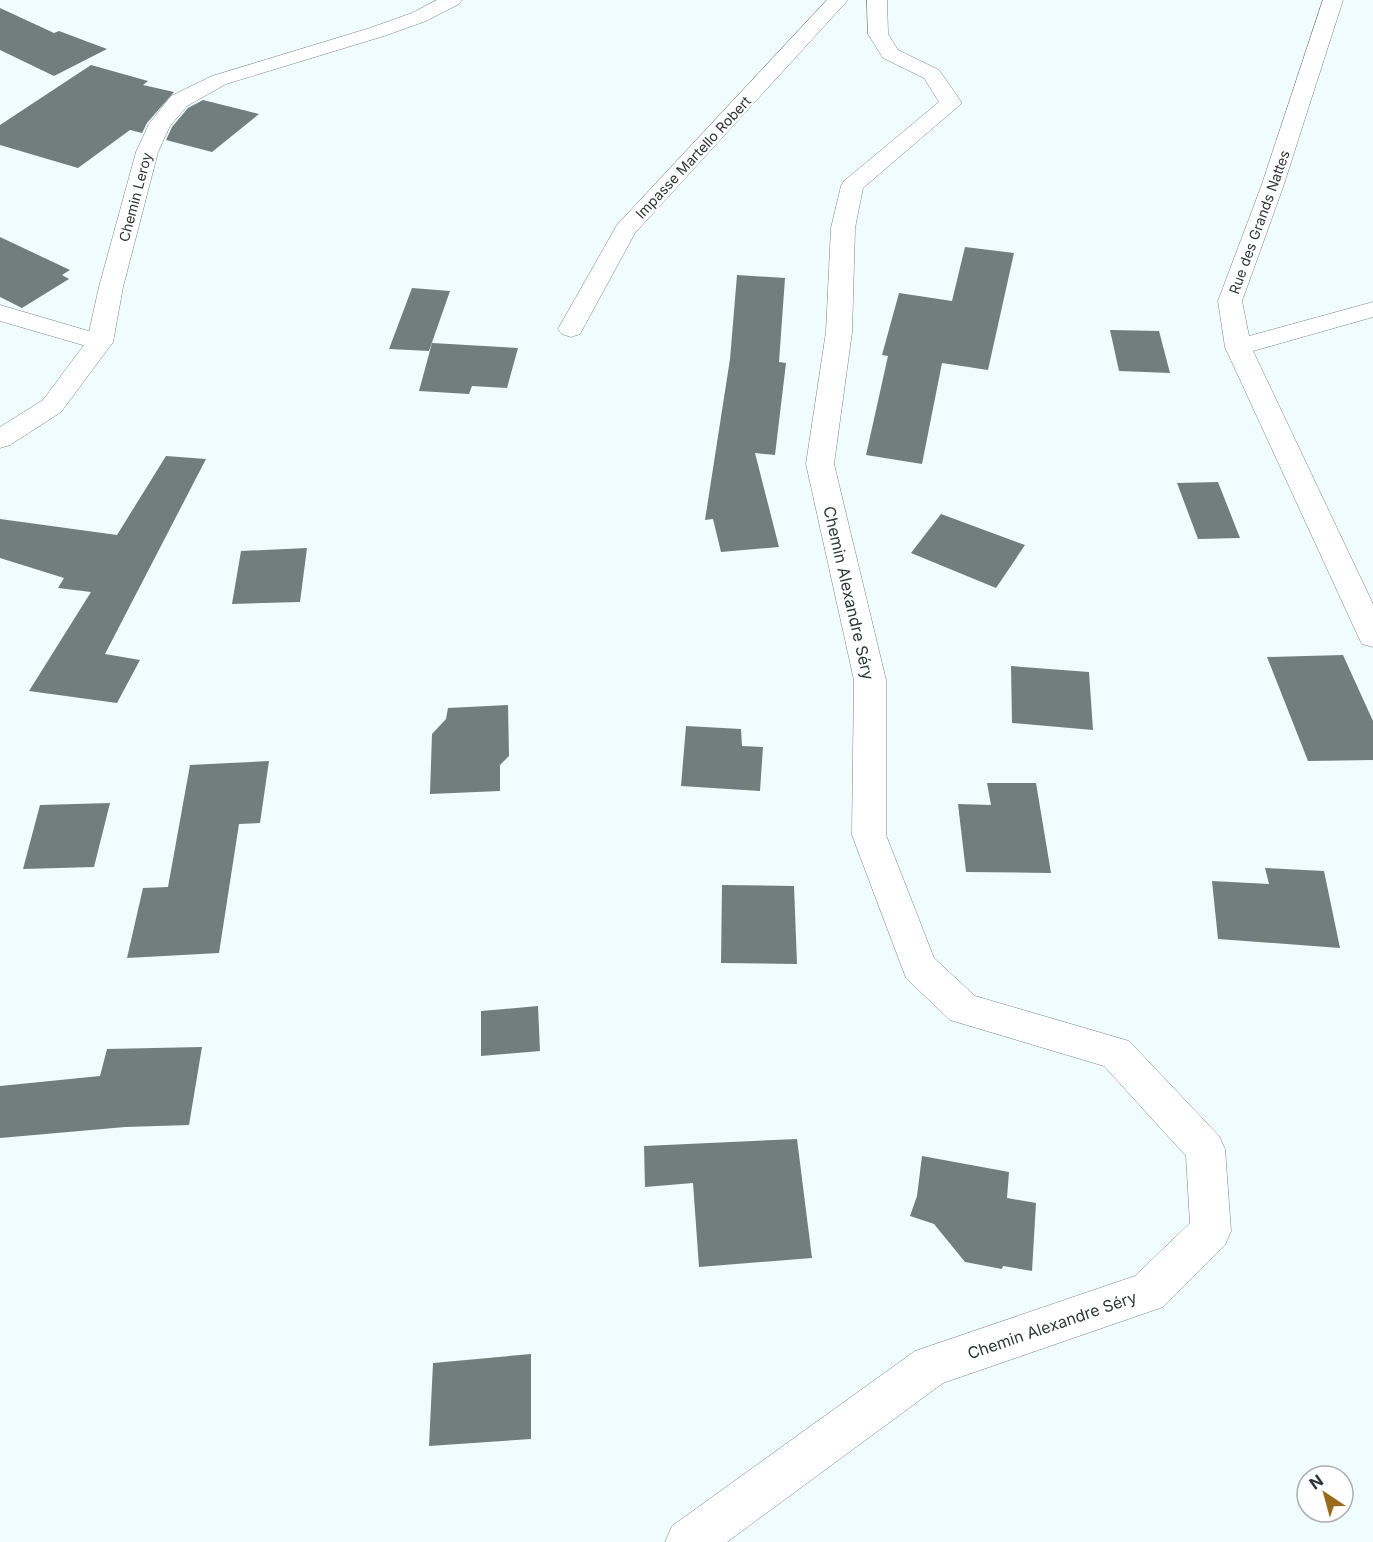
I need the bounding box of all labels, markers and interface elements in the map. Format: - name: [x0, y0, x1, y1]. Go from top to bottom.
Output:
- street label: Impasse Martello Robert: [632, 92, 754, 222]
- street label: Rue des Grands Nattes: [1225, 148, 1293, 296]
- street label: Chemin Leroy: [115, 150, 155, 243]
- street label: Chemin Alexandre Séry: [819, 504, 879, 682]
- street label: Chemin Alexandre Séry: [965, 1287, 1139, 1363]
- north arrow: [1295, 1464, 1355, 1524]
- text: N: [1305, 1470, 1327, 1494]

